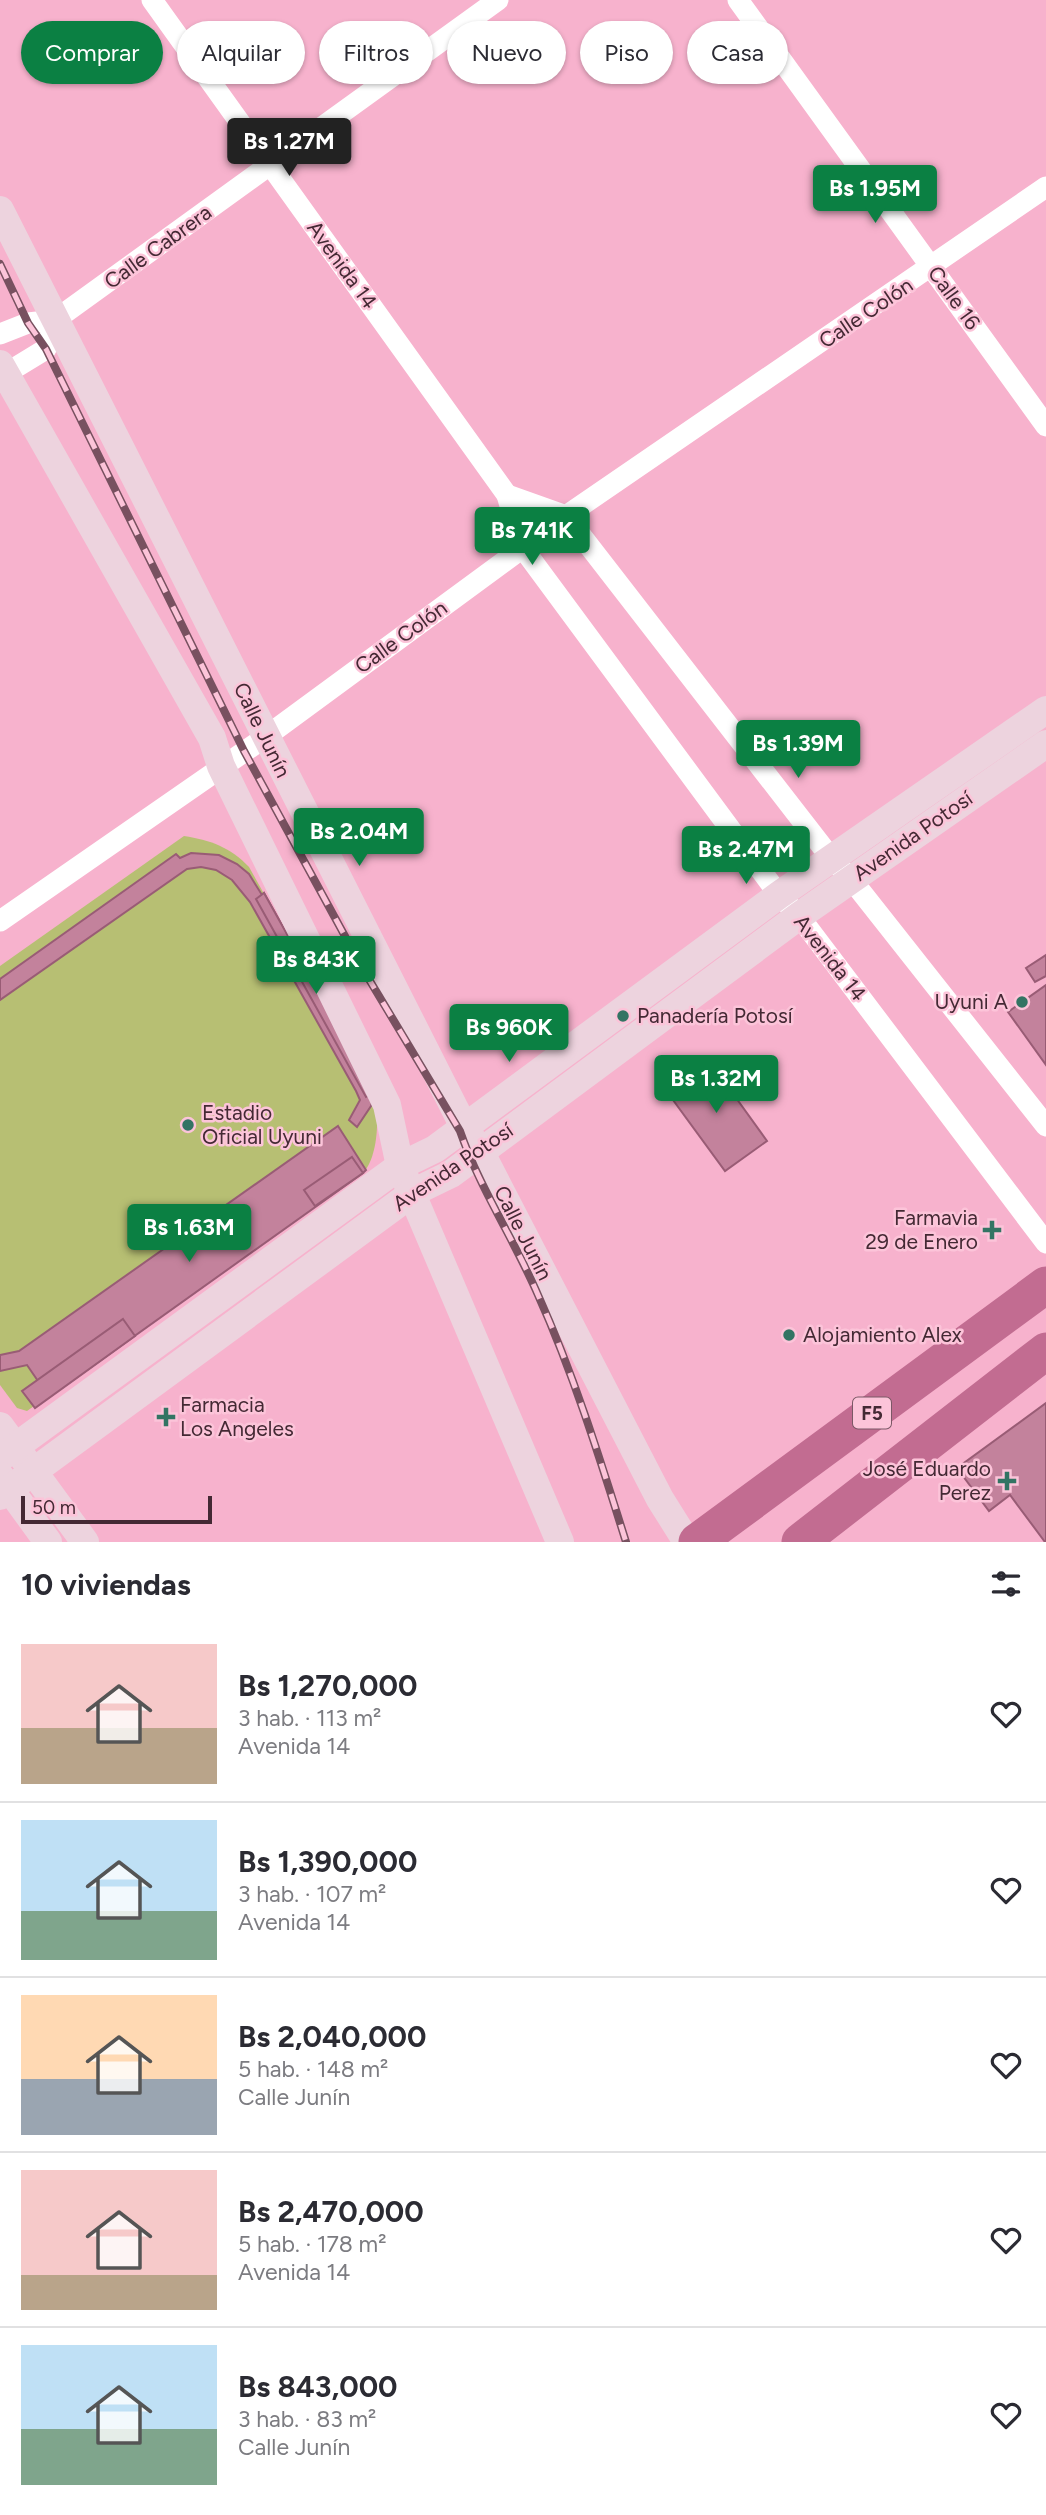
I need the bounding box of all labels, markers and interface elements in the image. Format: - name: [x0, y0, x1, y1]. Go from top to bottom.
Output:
- chip: Comprar: [21, 21, 163, 84]
- chip: Alquilar: [177, 21, 305, 84]
- chip: Filtros: [319, 21, 433, 84]
- chip: Nuevo: [447, 21, 566, 84]
- chip: Piso: [580, 21, 673, 84]
- chip: Casa: [687, 21, 788, 84]
- pin: Bs 1.27M: [217, 118, 361, 178]
- text: Bs 1.27M: [243, 127, 335, 155]
- pin: Bs 1.95M: [803, 166, 947, 225]
- text: Bs 1.95M: [829, 174, 921, 202]
- street label: Calle Cabrera: [99, 199, 216, 294]
- street label: Avenida 14: [302, 216, 383, 314]
- street label: Calle 16: [923, 261, 986, 334]
- street label: Calle Colón: [814, 272, 917, 353]
- pin: Bs 741K: [467, 508, 597, 567]
- text: Bs 741K: [491, 516, 573, 544]
- street label: Calle Colón: [350, 595, 452, 678]
- street label: Calle Junín: [229, 678, 296, 781]
- pin: Bs 1.39M: [726, 720, 870, 780]
- text: Bs 1.39M: [752, 729, 844, 757]
- street label: Avenida Potosí: [848, 785, 978, 886]
- pin: Bs 2.04M: [287, 808, 431, 868]
- text: Bs 2.04M: [310, 817, 408, 845]
- pin: Bs 2.47M: [674, 826, 818, 886]
- text: Bs 2.47M: [698, 835, 794, 863]
- street label: Avenida 14: [789, 910, 872, 1006]
- pin: Bs 843K: [251, 936, 381, 996]
- text: Bs 843K: [272, 945, 360, 973]
- place label: Uyuni A: [934, 989, 1008, 1014]
- marker: Uyuni A: [1014, 994, 1030, 1010]
- place label: Panadería Potosí: [637, 1003, 794, 1028]
- pin: Bs 960K: [444, 1004, 574, 1064]
- marker: Panadería Potosí: [615, 1008, 631, 1024]
- text: Bs 960K: [465, 1013, 553, 1041]
- pin: Bs 1.32M: [644, 1056, 788, 1115]
- text: Bs 1.32M: [670, 1064, 762, 1092]
- place label: Estadio Oficial Uyuni: [202, 1100, 322, 1149]
- marker: Estadio Oficial Uyuni: [180, 1117, 196, 1133]
- street label: Avenida Potosí: [388, 1117, 519, 1216]
- street label: Calle Junín: [489, 1181, 558, 1284]
- pin: Bs 1.63M: [117, 1204, 261, 1264]
- place label: Farmavia 29 de Enero: [865, 1205, 978, 1254]
- text: Bs 1.63M: [143, 1213, 235, 1241]
- marker: Farmavia 29 de Enero: [984, 1222, 1000, 1238]
- place label: Alojamiento Alex: [803, 1322, 962, 1347]
- marker: Alojamiento Alex: [781, 1327, 797, 1343]
- place label: Farmacia Los Angeles: [180, 1392, 294, 1441]
- road number: F5: [853, 1398, 891, 1428]
- marker: Farmacia Los Angeles: [158, 1409, 174, 1425]
- place label: José Eduardo Perez: [863, 1456, 991, 1505]
- marker: José Eduardo Perez: [997, 1471, 1017, 1491]
- scale bar: [21, 1493, 212, 1525]
- text: 50 m: [32, 1496, 76, 1519]
- icon: filters: [987, 1565, 1025, 1603]
- text: 10 viviendas: [21, 1566, 191, 1603]
- text: Bs 1,270,000: [238, 1667, 417, 1704]
- icon: home: [77, 1672, 161, 1756]
- icon: heart: [987, 1695, 1025, 1733]
- text: 3 hab. · 113 m²: [238, 1704, 381, 1732]
- text: Avenida 14: [238, 1732, 350, 1760]
- text: Bs 1,390,000: [238, 1843, 417, 1880]
- icon: home: [77, 1848, 161, 1932]
- icon: heart: [987, 1871, 1025, 1909]
- text: 3 hab. · 107 m²: [238, 1880, 386, 1908]
- text: Avenida 14: [238, 1908, 350, 1936]
- text: Bs 2,040,000: [238, 2018, 426, 2055]
- icon: home: [77, 2023, 161, 2107]
- icon: heart: [987, 2046, 1025, 2084]
- text: 5 hab. · 148 m²: [238, 2055, 388, 2083]
- text: Calle Junín: [238, 2083, 350, 2111]
- text: Bs 2,470,000: [238, 2193, 424, 2230]
- icon: home: [77, 2198, 161, 2282]
- icon: heart: [987, 2221, 1025, 2259]
- text: 5 hab. · 178 m²: [238, 2230, 386, 2258]
- text: Avenida 14: [238, 2258, 350, 2286]
- text: Bs 843,000: [238, 2368, 398, 2405]
- icon: home: [77, 2373, 161, 2457]
- icon: heart: [987, 2396, 1025, 2434]
- text: 3 hab. · 83 m²: [238, 2405, 376, 2433]
- text: Calle Junín: [238, 2433, 350, 2461]

